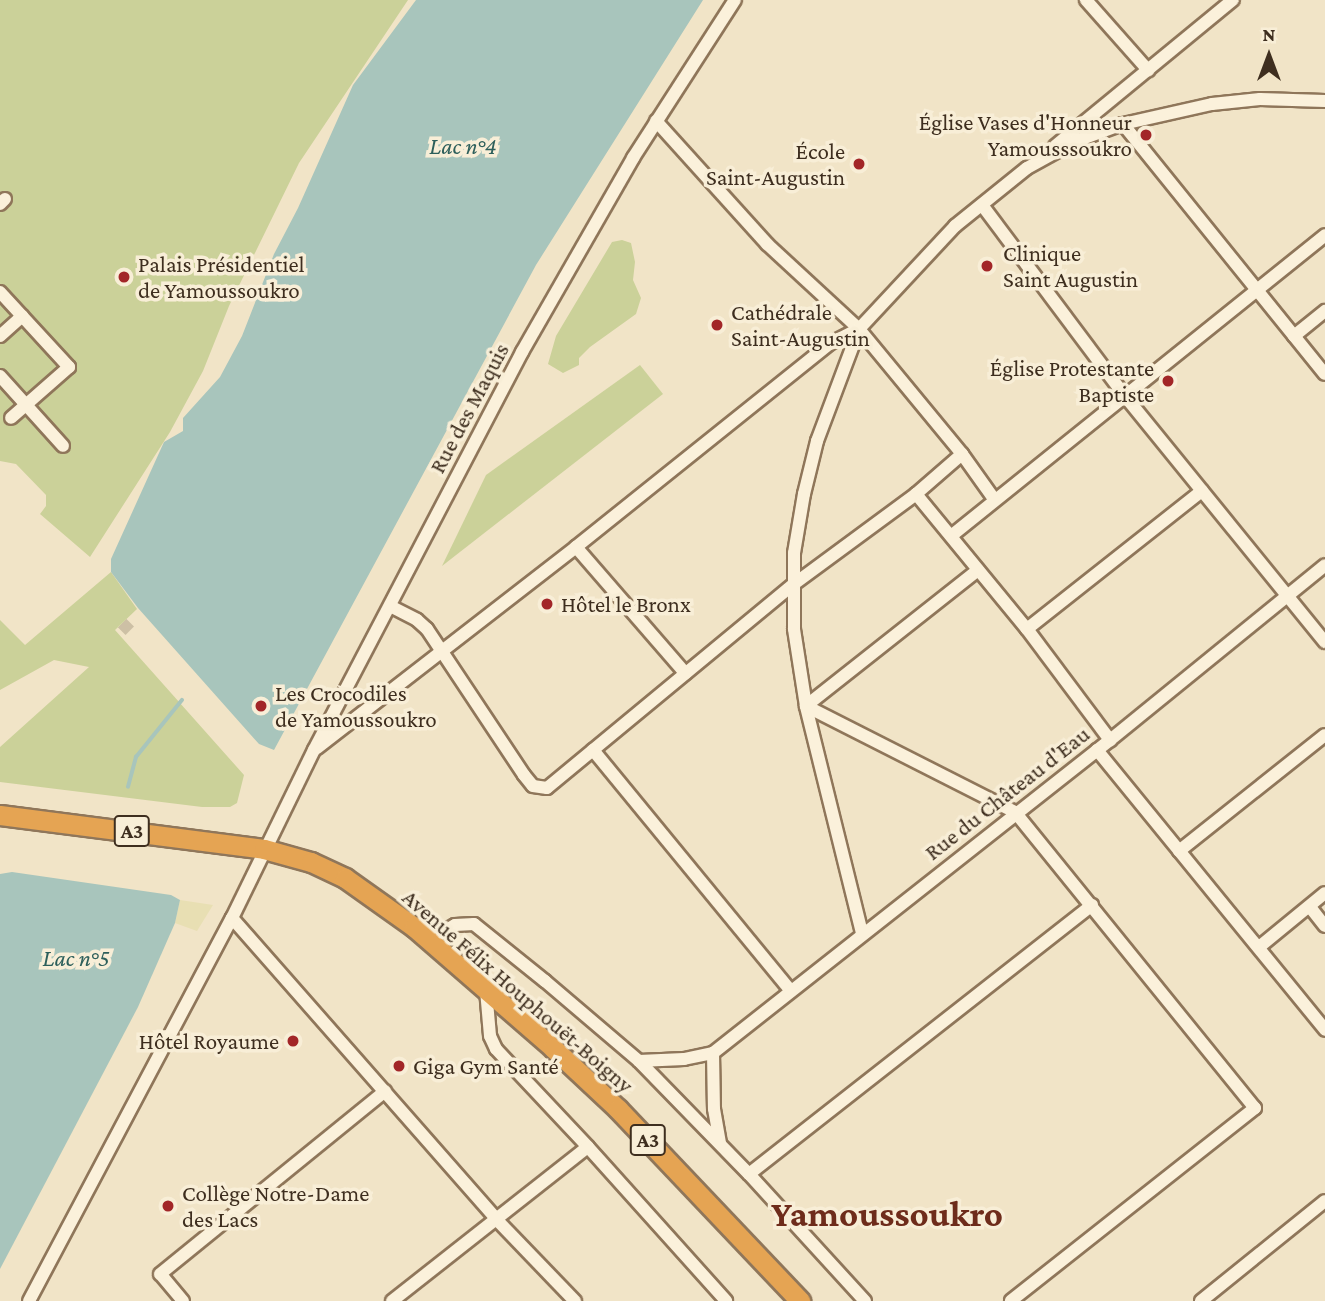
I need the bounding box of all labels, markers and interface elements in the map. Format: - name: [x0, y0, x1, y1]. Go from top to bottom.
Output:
- north arrow: [1234, 21, 1304, 91]
- text: N: [1263, 24, 1275, 45]
- place label: Église Vases d'Honneur Yamousssoukro: [919, 108, 1132, 162]
- marker: Église Vases d'Honneur Yamousssoukro: [1138, 127, 1154, 143]
- water label: Lac n°4: [429, 132, 497, 160]
- place label: École Saint-Augustin: [706, 137, 845, 191]
- marker: École Saint-Augustin: [851, 156, 867, 172]
- place label: Clinique Saint Augustin: [1003, 239, 1138, 293]
- place label: Palais Présidentiel de Yamoussoukro: [138, 250, 305, 304]
- marker: Clinique Saint Augustin: [977, 256, 997, 276]
- marker: Palais Présidentiel de Yamoussoukro: [116, 269, 132, 285]
- place label: Cathédrale Saint-Augustin: [731, 298, 870, 352]
- marker: Cathédrale Saint-Augustin: [709, 317, 725, 333]
- street label: Rue des Maquis: [423, 338, 515, 478]
- place label: Église Protestante Baptiste: [990, 354, 1154, 408]
- marker: Église Protestante Baptiste: [1160, 373, 1176, 389]
- place label: Hôtel le Bronx: [561, 590, 691, 618]
- marker: Hôtel le Bronx: [539, 596, 555, 612]
- place label: Les Crocodiles de Yamoussoukro: [275, 679, 437, 733]
- marker: Les Crocodiles de Yamoussoukro: [253, 698, 269, 714]
- street label: Rue du Château d'Eau: [919, 720, 1095, 866]
- road number: A3: [113, 814, 151, 848]
- street label: Avenue Félix Houphouët-Boigny: [397, 883, 639, 1099]
- water label: Lac n°5: [42, 944, 110, 972]
- place label: Hôtel Royaume: [139, 1027, 279, 1055]
- marker: Hôtel Royaume: [285, 1033, 301, 1049]
- place label: Giga Gym Santé: [413, 1052, 559, 1080]
- marker: Giga Gym Santé: [391, 1058, 407, 1074]
- road number: A3: [629, 1122, 667, 1158]
- place label: Collège Notre-Dame des Lacs: [182, 1179, 369, 1233]
- district label: Yamoussoukro: [771, 1192, 1003, 1236]
- marker: Collège Notre-Dame des Lacs: [160, 1198, 176, 1214]

